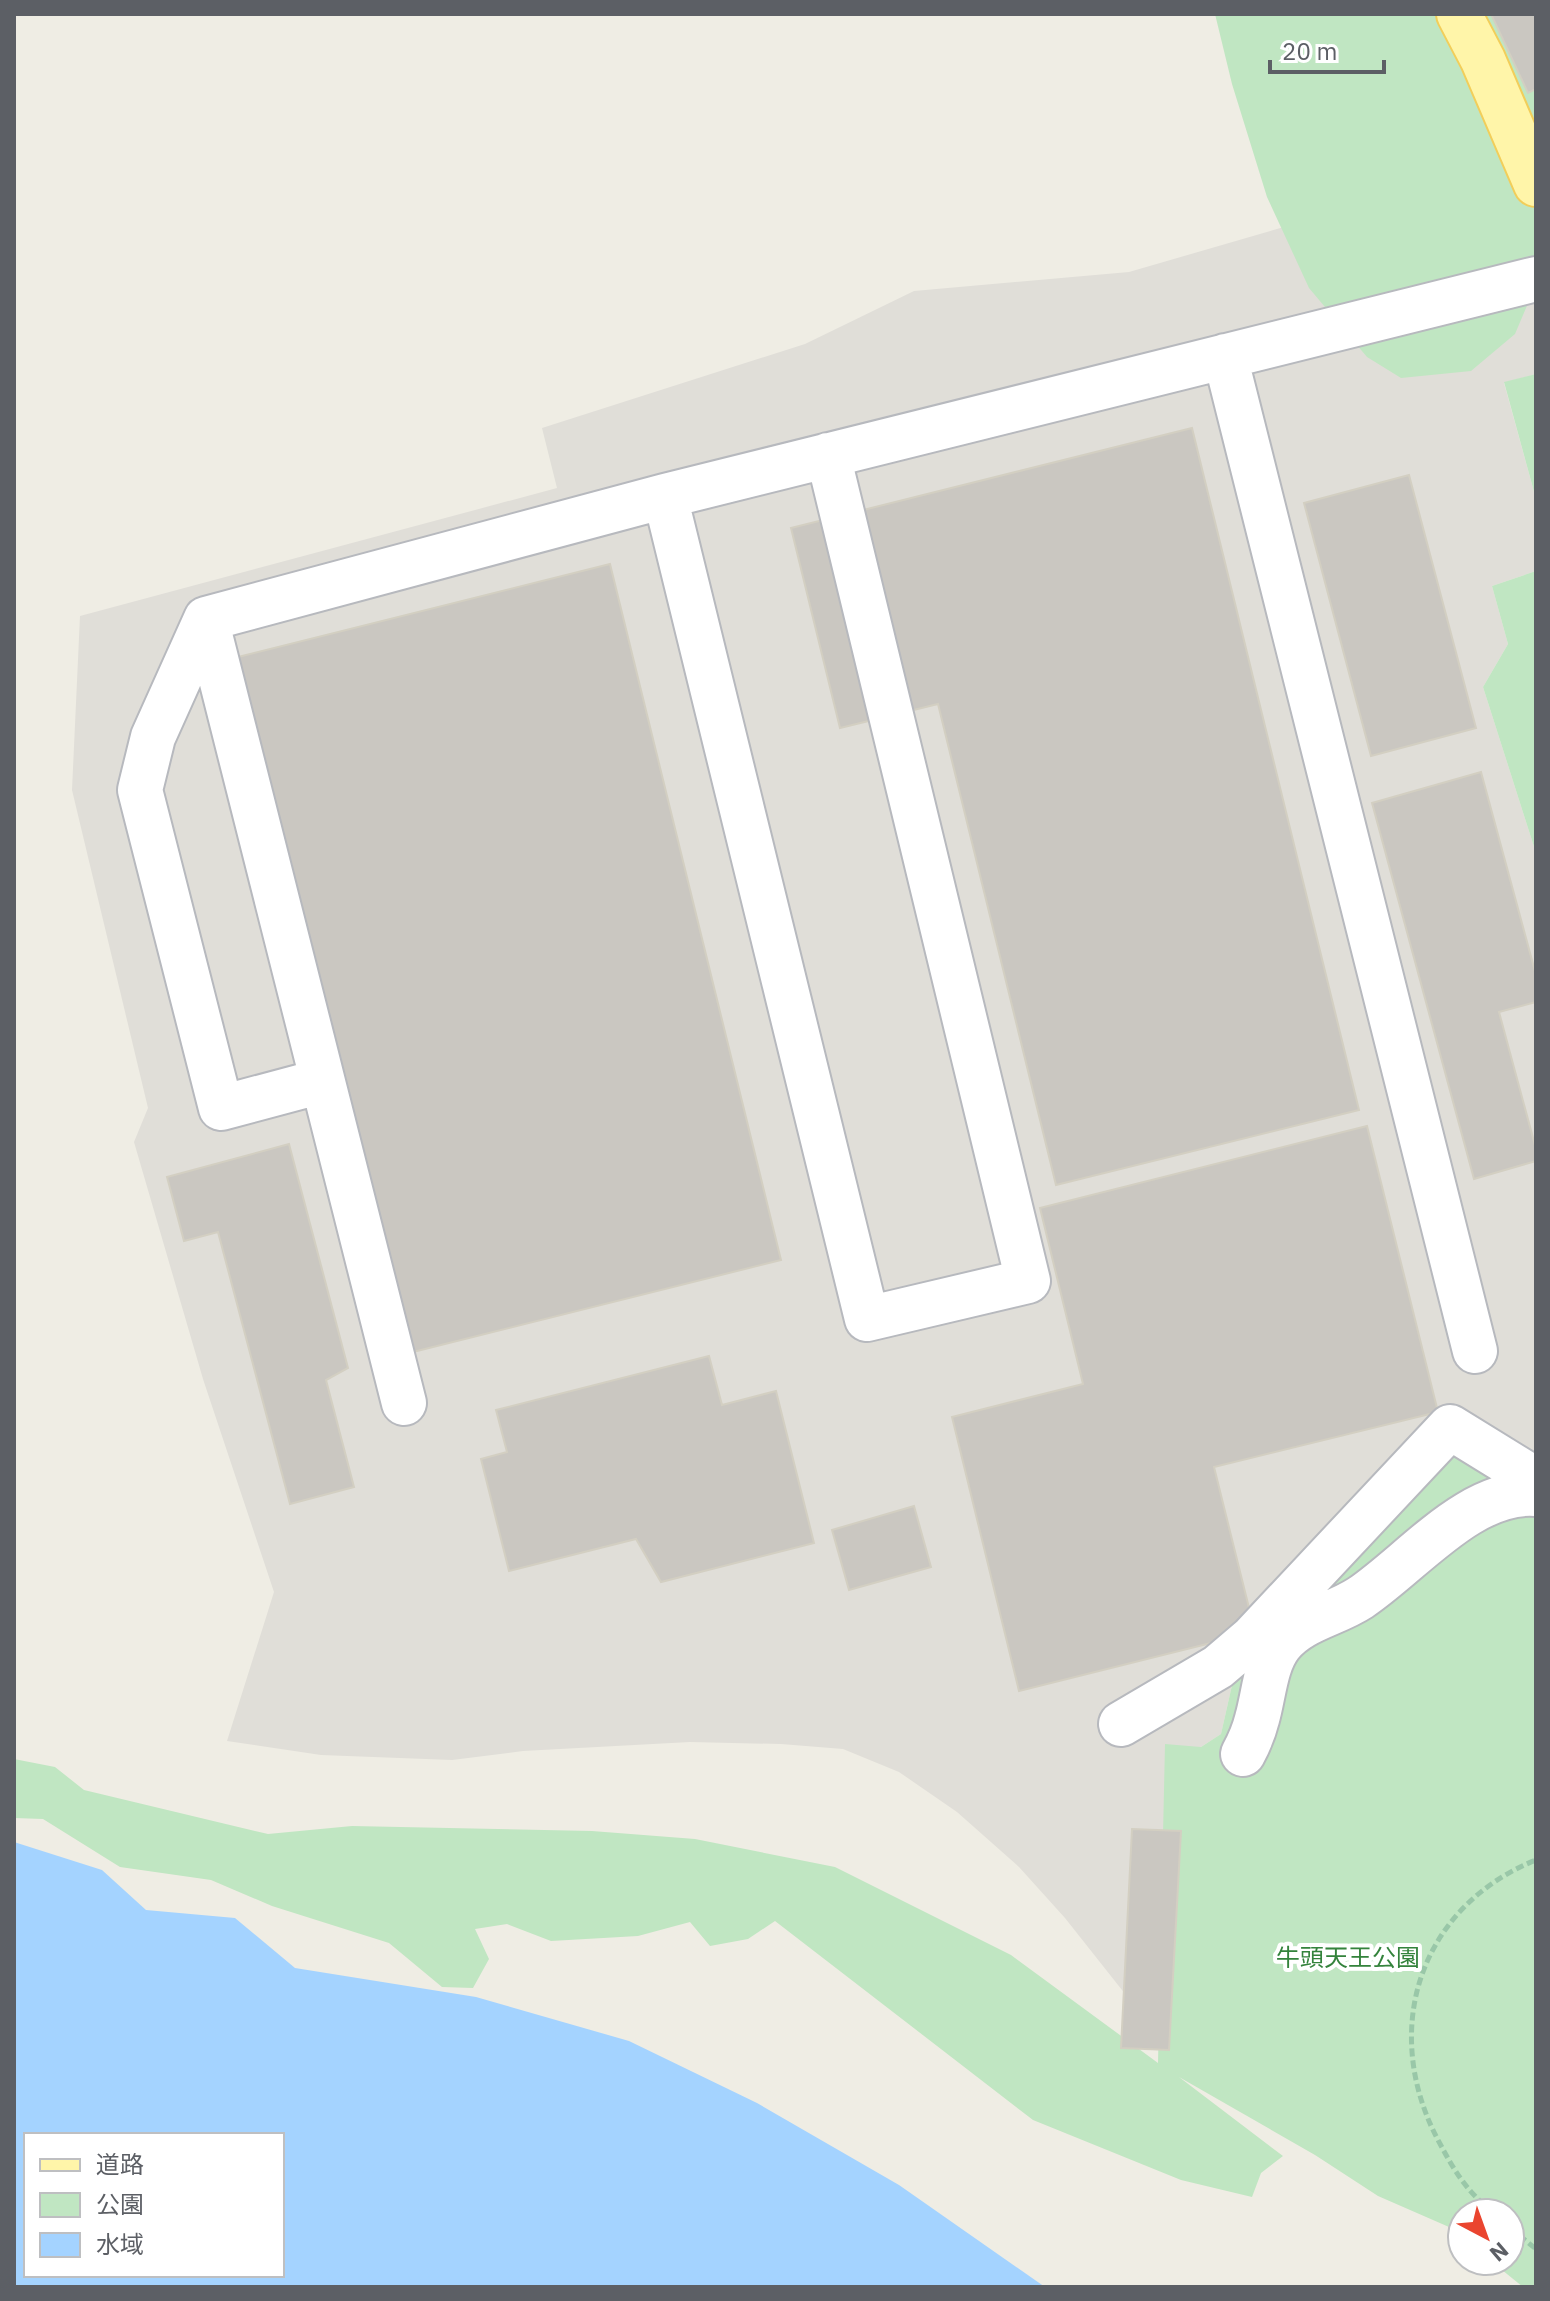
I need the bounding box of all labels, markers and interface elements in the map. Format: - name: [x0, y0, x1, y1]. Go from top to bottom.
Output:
- scale bar: [1270, 24, 1384, 74]
- text: 20 m: [1282, 35, 1337, 67]
- park label: 牛頭天王公園: [1276, 1941, 1420, 1973]
- legend: [24, 2133, 284, 2277]
- text: 道路: [96, 2148, 144, 2180]
- text: 公園: [96, 2188, 144, 2220]
- north arrow: [1446, 2197, 1526, 2277]
- text: 水域: [96, 2228, 144, 2260]
- text: N: [1484, 2236, 1515, 2269]

